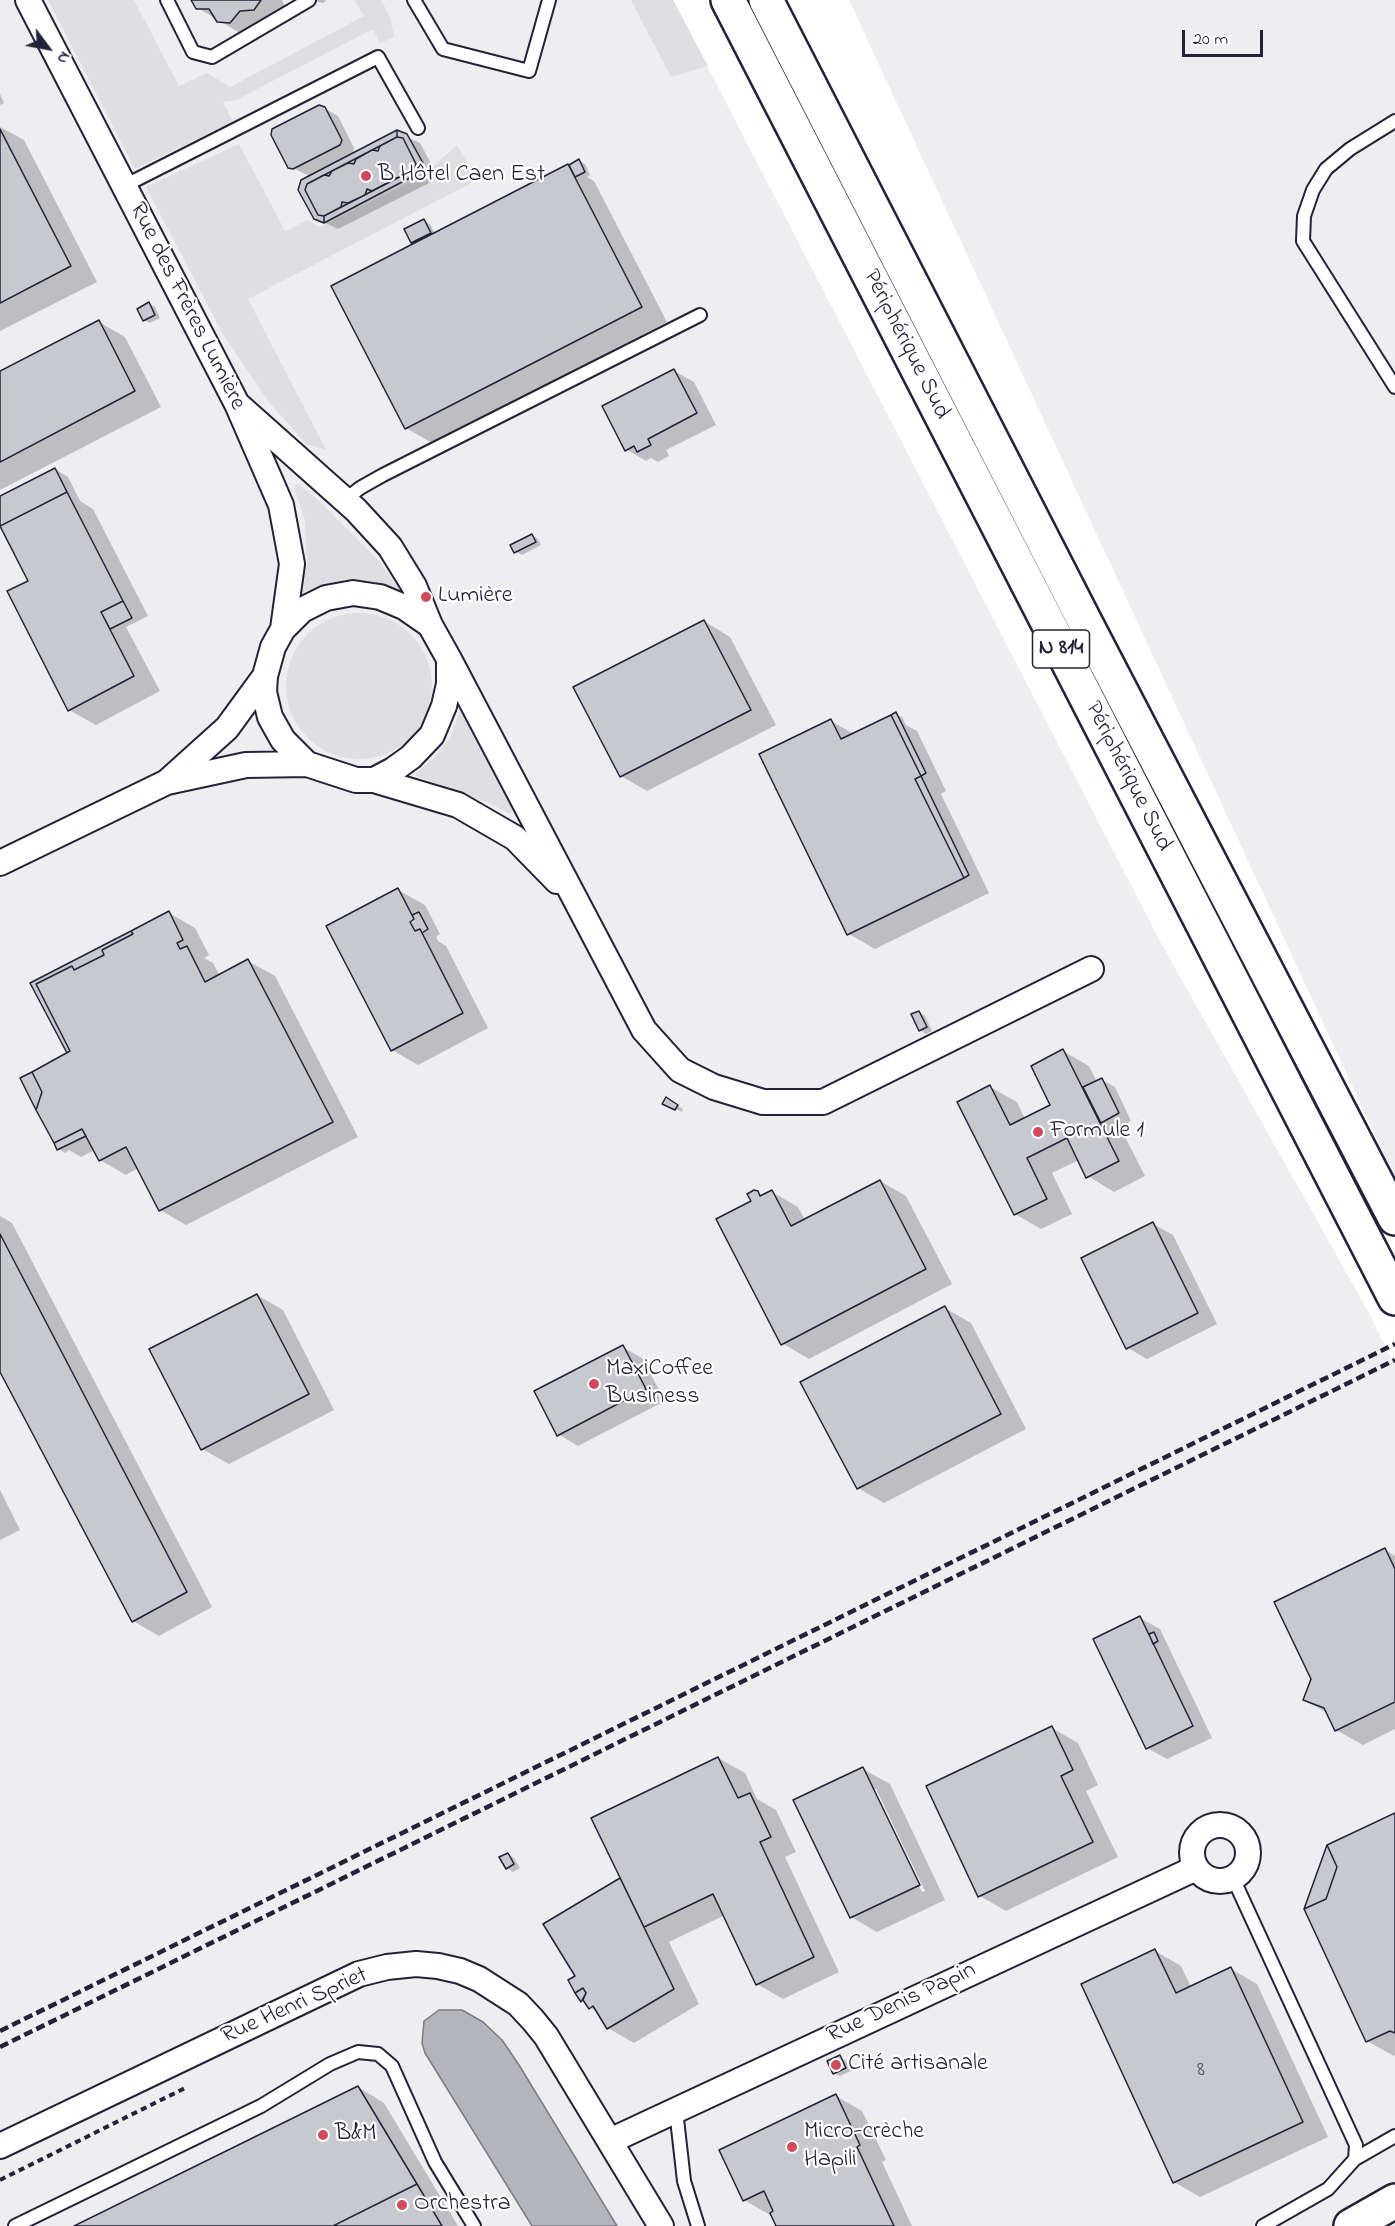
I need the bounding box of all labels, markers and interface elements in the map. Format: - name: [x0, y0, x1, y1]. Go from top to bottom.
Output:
- north arrow: [18, 18, 78, 78]
- scale bar: [1185, 18, 1266, 56]
- text: 20 m: [1193, 27, 1228, 53]
- text: N: [50, 47, 76, 68]
- place label: B Hôtel Caen Est: [378, 162, 545, 190]
- marker: B Hôtel Caen Est: [359, 169, 373, 183]
- street label: Rue des Frères Lumière: [121, 199, 251, 415]
- street label: Périphérique Sud: [855, 265, 955, 425]
- place label: Lumière: [438, 583, 512, 611]
- marker: Lumière: [419, 590, 433, 604]
- road number: N 814: [1032, 630, 1090, 668]
- street label: Périphérique Sud: [1077, 697, 1177, 857]
- place label: Formule 1: [1050, 1118, 1144, 1146]
- marker: Formule 1: [1031, 1125, 1045, 1139]
- place label: MaxiCoffee Business: [606, 1356, 713, 1412]
- marker: MaxiCoffee Business: [587, 1377, 601, 1391]
- street label: Rue Denis Papin: [823, 1957, 981, 2051]
- street label: Rue Henri Spriet: [217, 1962, 373, 2052]
- place label: Cité artisanale: [848, 2051, 988, 2079]
- marker: Cité artisanale: [829, 2058, 843, 2072]
- house number: 8: [1197, 2059, 1205, 2085]
- place label: Micro-crèche Hapili: [804, 2119, 924, 2175]
- place label: B&M: [335, 2121, 377, 2149]
- marker: B&M: [316, 2128, 330, 2142]
- marker: Micro-crèche Hapili: [785, 2140, 799, 2154]
- place label: Orchestra: [414, 2191, 511, 2219]
- marker: Orchestra: [395, 2198, 409, 2212]

